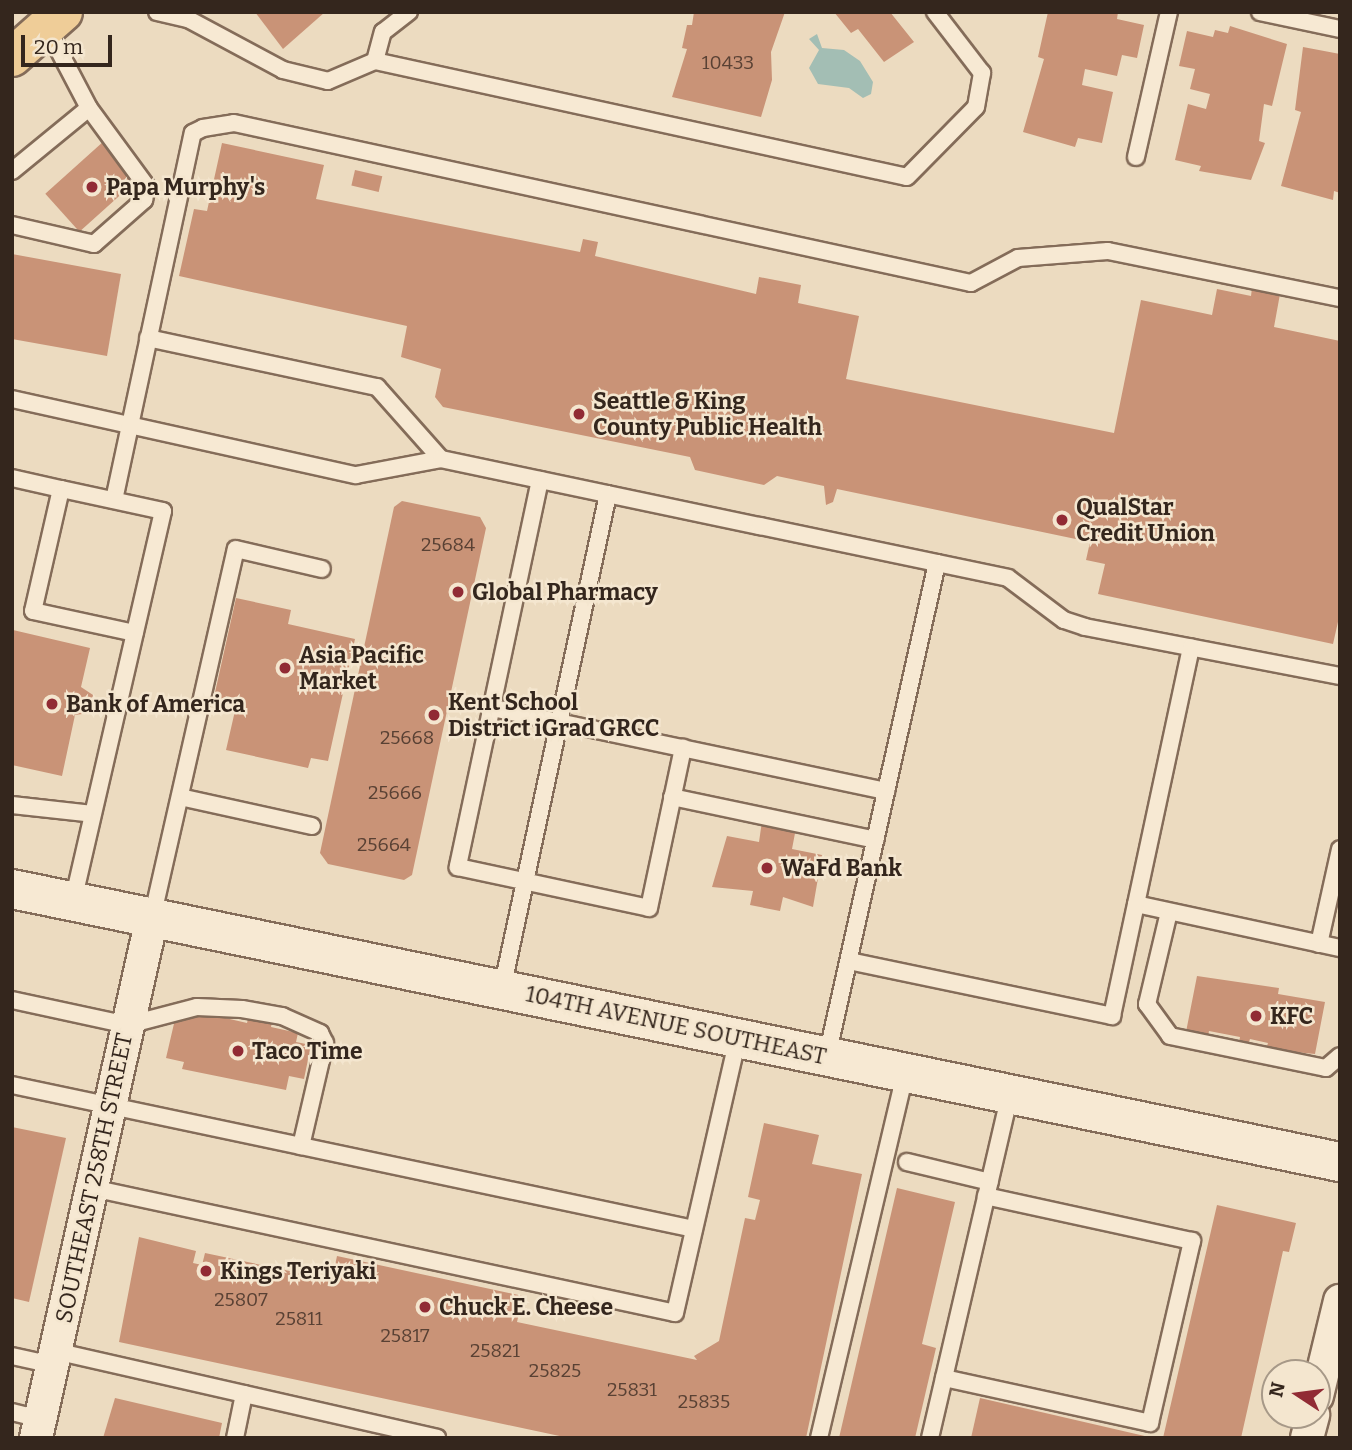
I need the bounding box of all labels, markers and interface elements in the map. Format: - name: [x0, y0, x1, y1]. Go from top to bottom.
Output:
- scale bar: [24, 21, 116, 65]
- text: 20 m: [34, 34, 83, 60]
- house number: 10433: [702, 52, 754, 74]
- place label: Papa Murphy's: [106, 173, 265, 201]
- marker: Papa Murphy's: [84, 179, 100, 195]
- place label: Seattle & King County Public Health: [593, 387, 822, 441]
- marker: Seattle & King County Public Health: [571, 406, 587, 422]
- place label: QualStar Credit Union: [1076, 493, 1215, 547]
- marker: QualStar Credit Union: [1054, 512, 1070, 528]
- house number: 25684: [421, 534, 475, 556]
- place label: Global Pharmacy: [472, 578, 658, 606]
- marker: Global Pharmacy: [450, 584, 466, 600]
- place label: Asia Pacific Market: [299, 641, 424, 695]
- marker: Asia Pacific Market: [277, 660, 293, 676]
- place label: Kent School District iGrad GRCC: [448, 688, 659, 742]
- place label: Bank of America: [66, 690, 245, 718]
- marker: Bank of America: [44, 696, 60, 712]
- marker: Kent School District iGrad GRCC: [426, 707, 442, 723]
- house number: 25668: [380, 727, 434, 749]
- house number: 25666: [368, 782, 422, 804]
- house number: 25664: [357, 834, 411, 856]
- place label: WaFd Bank: [781, 854, 902, 882]
- marker: WaFd Bank: [759, 860, 775, 876]
- street label: 104TH AVENUE SOUTHEAST: [523, 980, 829, 1070]
- place label: KFC: [1270, 1002, 1313, 1030]
- marker: KFC: [1248, 1008, 1264, 1024]
- street label: SOUTHEAST 258TH STREET: [50, 1031, 138, 1325]
- place label: Taco Time: [252, 1037, 363, 1065]
- marker: Taco Time: [230, 1043, 246, 1059]
- place label: Kings Teriyaki: [220, 1257, 376, 1285]
- marker: Kings Teriyaki: [198, 1263, 214, 1279]
- house number: 25807: [214, 1289, 268, 1311]
- place label: Chuck E. Cheese: [439, 1293, 613, 1321]
- marker: Chuck E. Cheese: [417, 1299, 433, 1315]
- house number: 25811: [275, 1308, 323, 1330]
- house number: 25817: [381, 1325, 429, 1347]
- house number: 25821: [470, 1340, 520, 1362]
- north arrow: [1261, 1359, 1331, 1429]
- house number: 25825: [529, 1360, 581, 1382]
- house number: 25831: [607, 1379, 657, 1401]
- text: N: [1264, 1380, 1290, 1399]
- house number: 25835: [678, 1391, 730, 1413]

